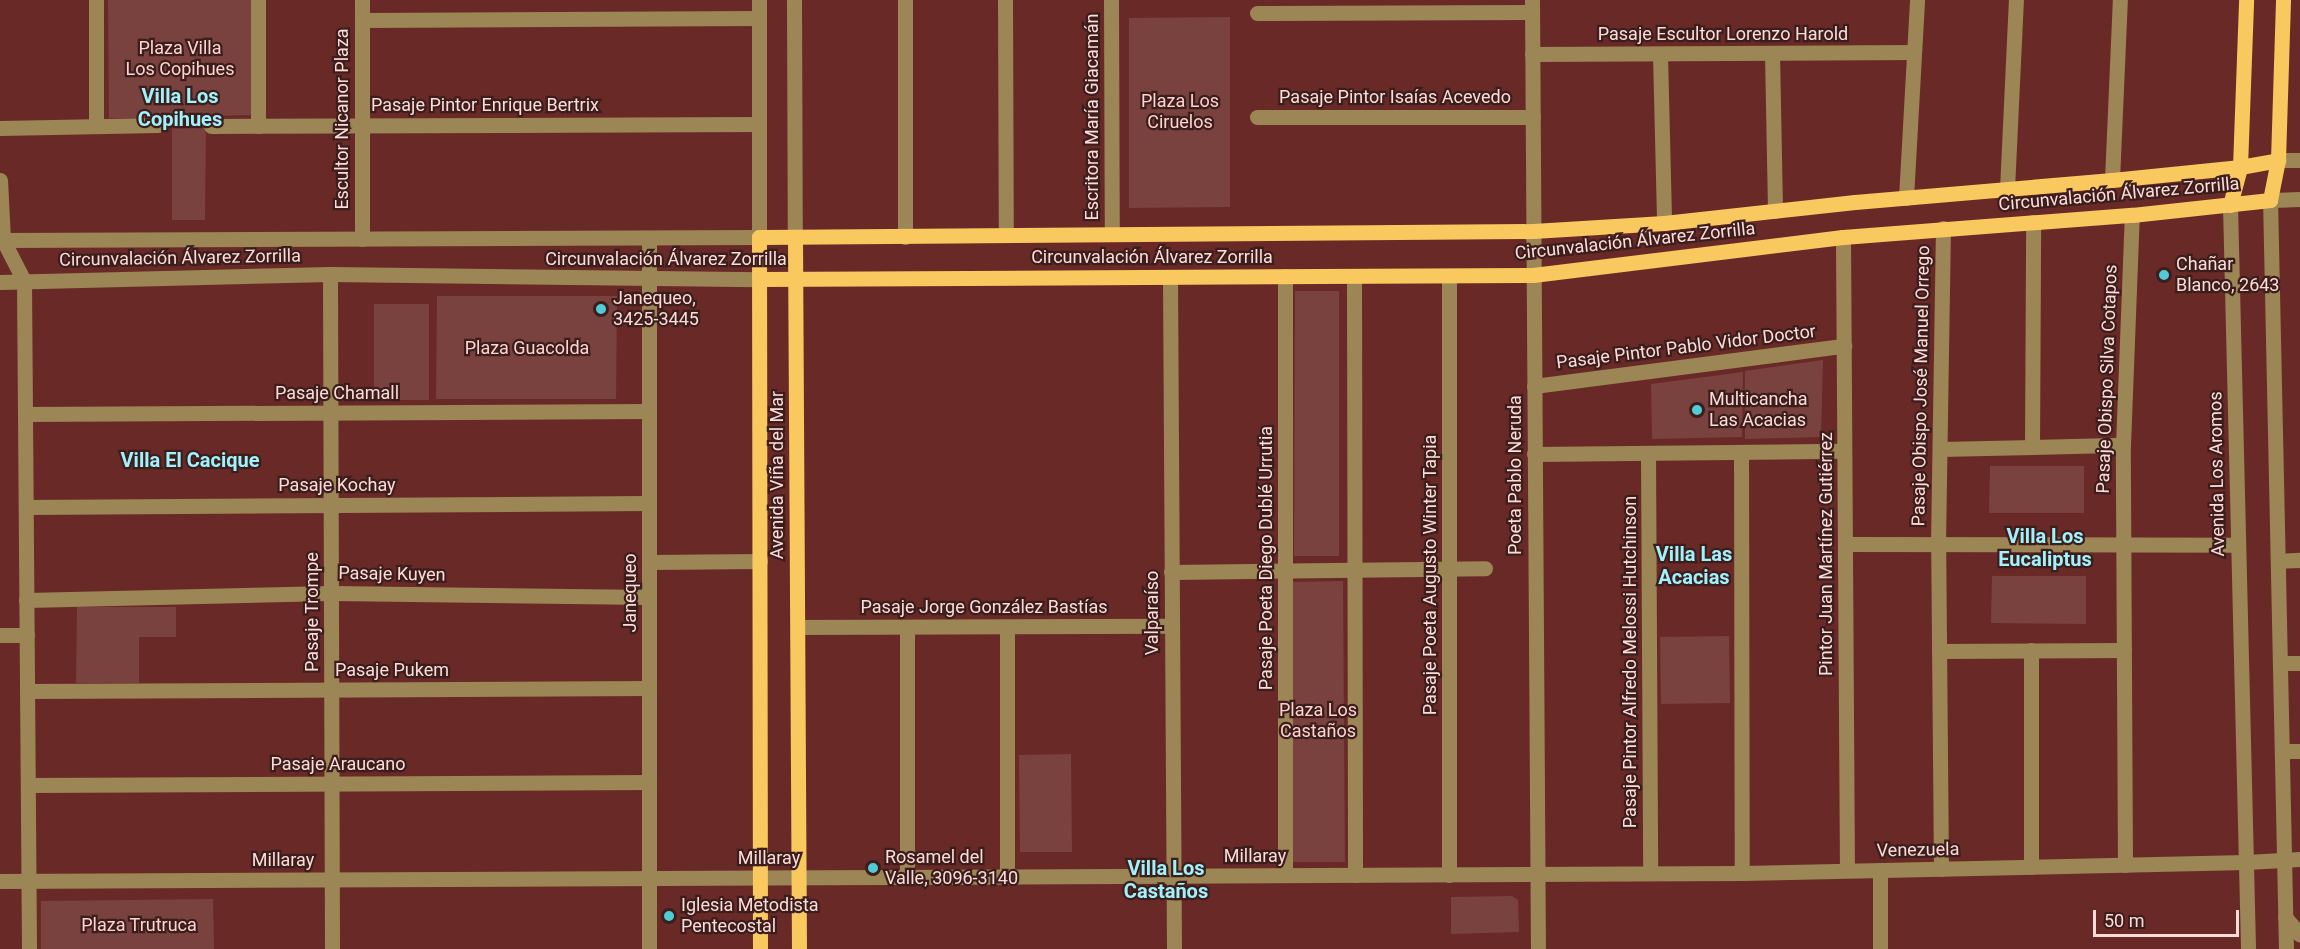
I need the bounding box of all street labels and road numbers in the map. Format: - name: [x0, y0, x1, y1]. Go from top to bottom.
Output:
- street label: Escritora María Giacamán: [1081, 14, 1103, 220]
- street label: Pasaje Escultor Lorenzo Harold: [1598, 23, 1848, 45]
- street label: Escultor Nicanor Plaza: [331, 28, 353, 210]
- street label: Pasaje Pintor Isaías Acevedo: [1279, 86, 1511, 108]
- street label: Pasaje Pintor Enrique Bertrix: [371, 94, 599, 116]
- street label: Circunvalación Álvarez Zorrilla: [1998, 173, 2240, 215]
- street label: Circunvalación Álvarez Zorrilla: [1514, 218, 1756, 264]
- street label: Circunvalación Álvarez Zorrilla: [59, 245, 301, 271]
- street label: Pasaje Obispo José Manuel Orrego: [1908, 245, 1934, 527]
- street label: Circunvalación Álvarez Zorrilla: [1031, 246, 1273, 268]
- street label: Circunvalación Álvarez Zorrilla: [545, 248, 787, 270]
- street label: Pasaje Obispo Silva Cotapos: [2092, 264, 2122, 494]
- street label: Pasaje Pintor Pablo Vidor Doctor: [1555, 320, 1817, 374]
- street label: Pasaje Chamall: [275, 382, 399, 404]
- street label: Avenida Viña del Mar: [766, 391, 788, 559]
- street label: Avenida Los Aromos: [2205, 391, 2229, 557]
- street label: Poeta Pablo Neruda: [1504, 395, 1526, 555]
- street label: Pasaje Poeta Diego Dublé Urrutia: [1255, 426, 1277, 690]
- street label: Pintor Juan Martínez Gutiérrez: [1815, 432, 1837, 676]
- street label: Pasaje Poeta Augusto Winter Tapia: [1419, 434, 1441, 716]
- street label: Pasaje Kochay: [278, 474, 396, 496]
- street label: Pasaje Pintor Alfredo Melossi Hutchinson: [1619, 496, 1641, 828]
- street label: Pasaje Trompe: [301, 552, 323, 672]
- street label: Janequeo: [619, 553, 641, 633]
- street label: Pasaje Kuyen: [338, 562, 446, 586]
- street label: Valparaíso: [1141, 571, 1163, 655]
- street label: Pasaje Jorge González Bastías: [861, 596, 1107, 618]
- street label: Pasaje Pukem: [335, 659, 449, 681]
- street label: Pasaje Araucano: [270, 753, 406, 775]
- street label: Venezuela: [1876, 838, 1960, 862]
- street label: Millaray: [1224, 845, 1286, 867]
- street label: Millaray: [738, 847, 800, 869]
- street label: Millaray: [252, 849, 314, 871]

